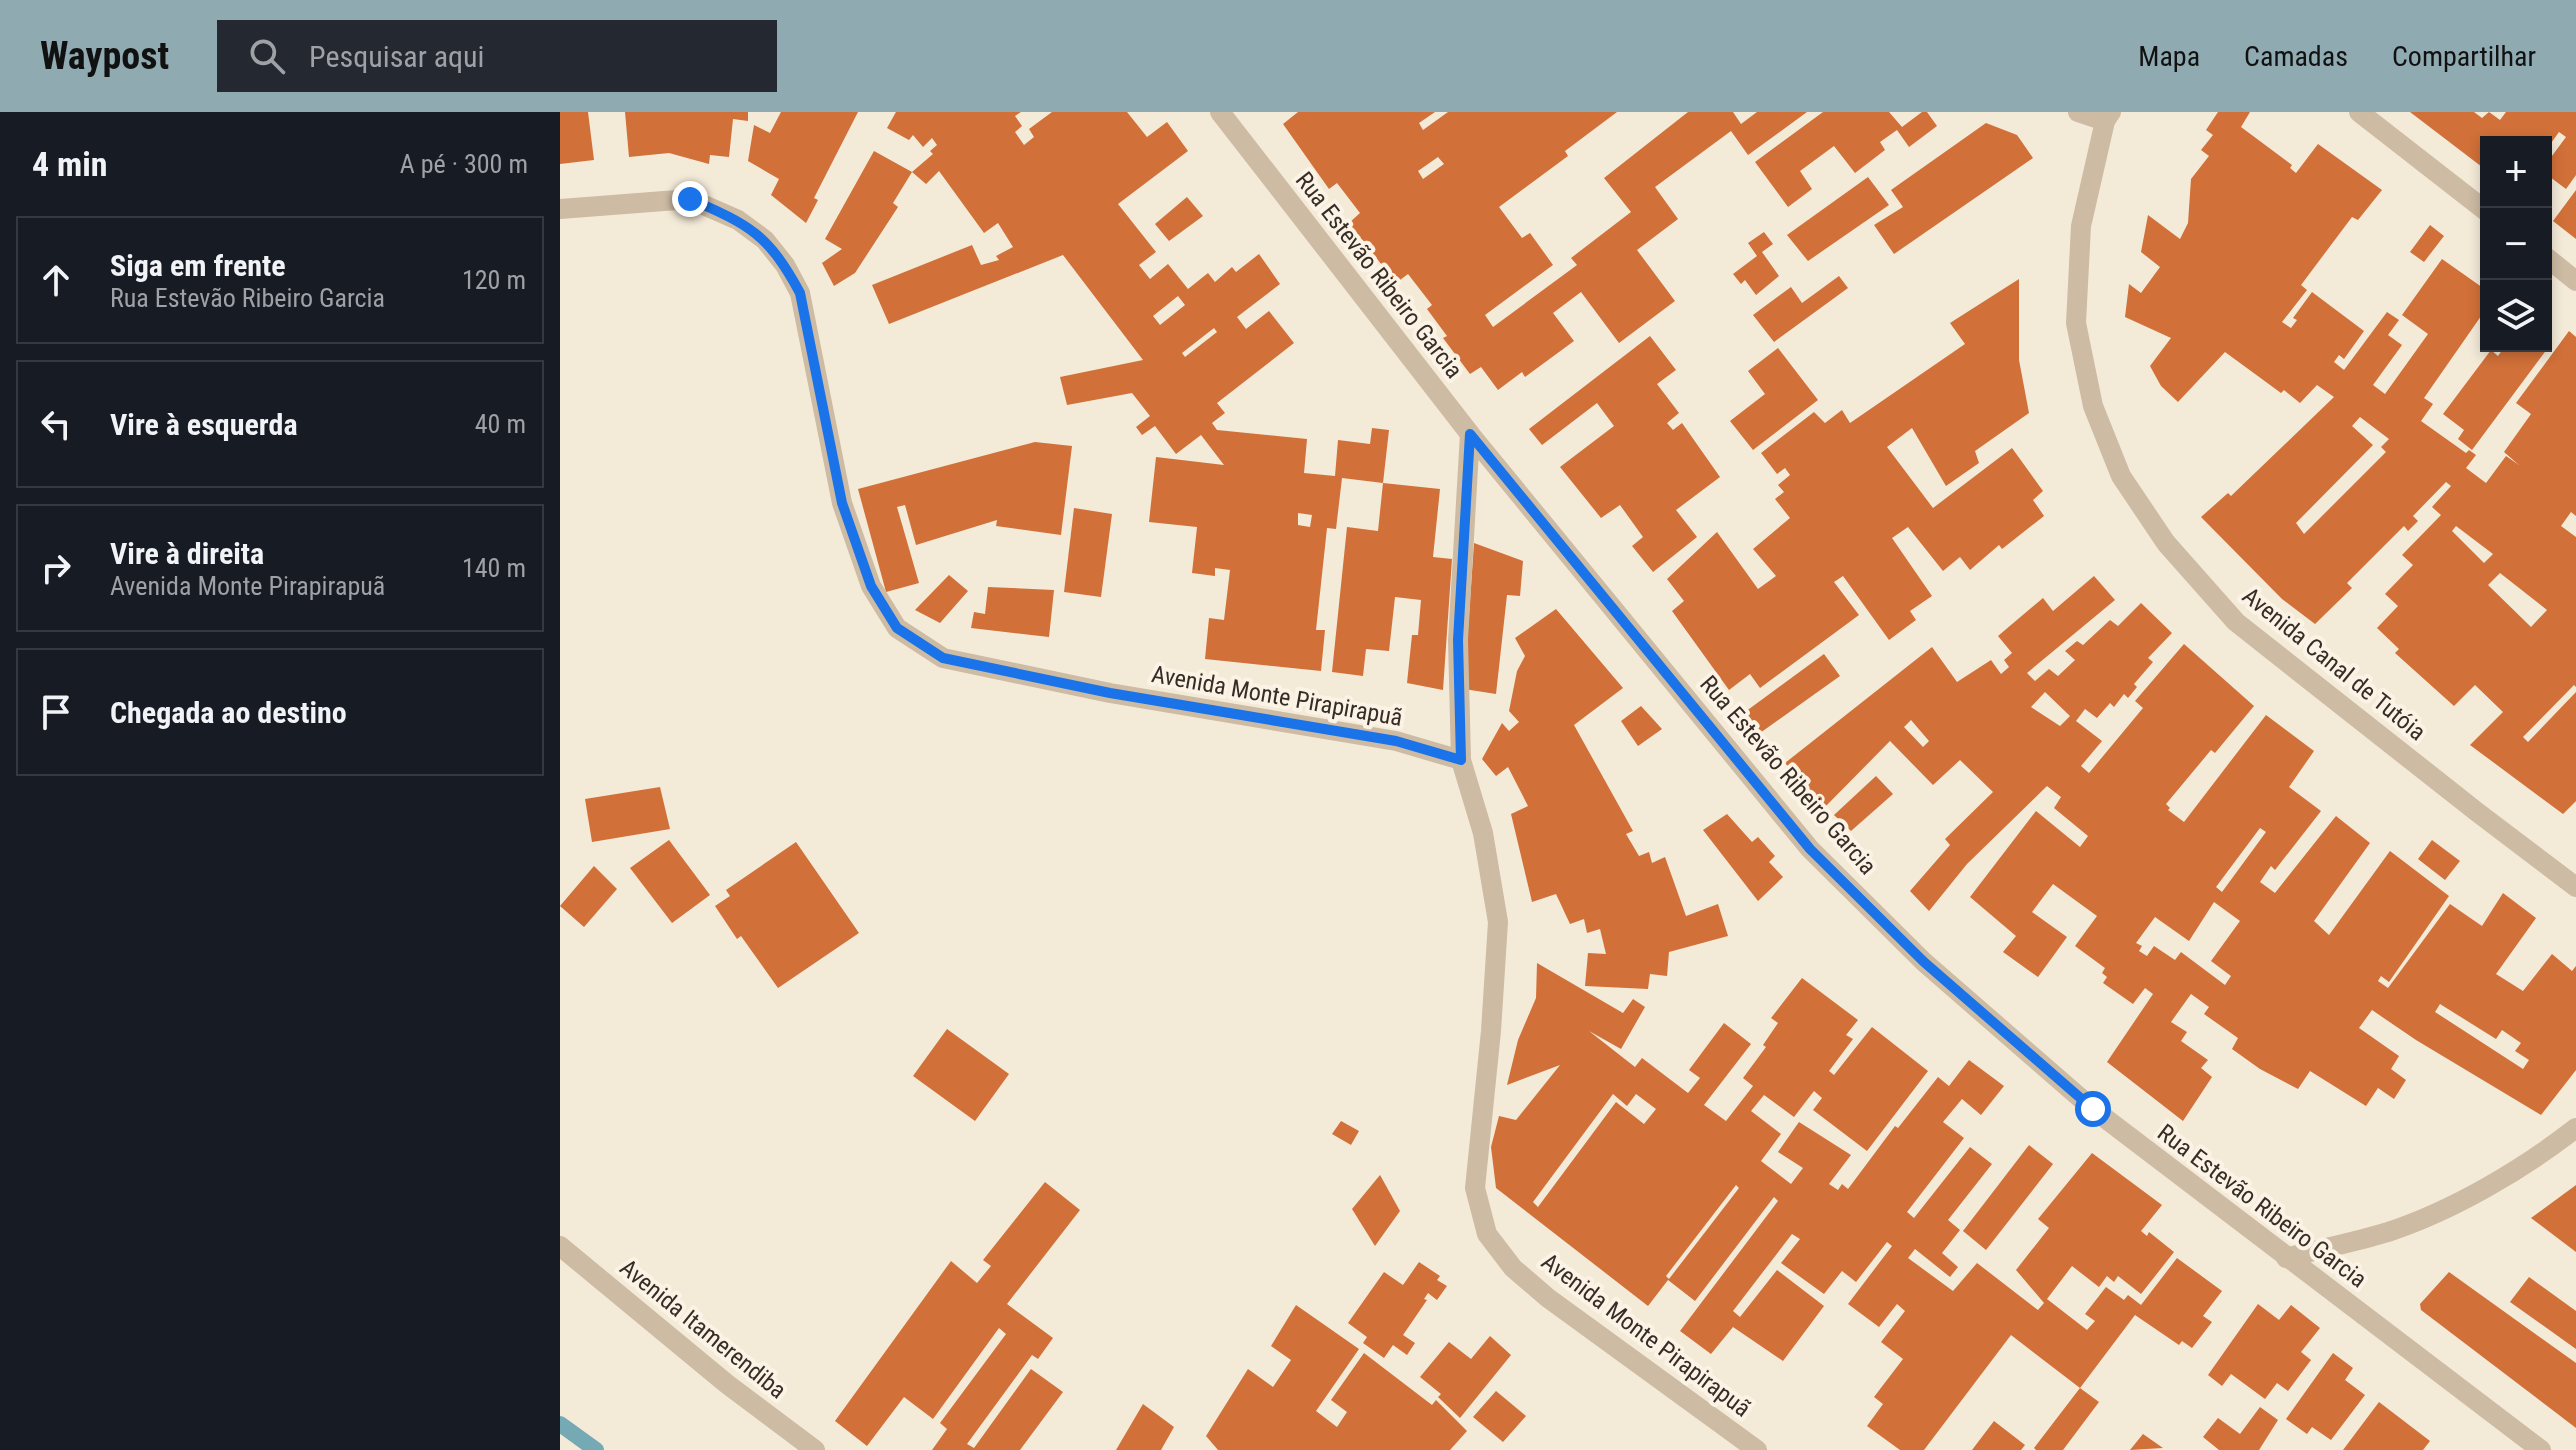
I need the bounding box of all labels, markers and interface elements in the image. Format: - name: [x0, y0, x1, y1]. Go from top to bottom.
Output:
- search box: [217, 20, 777, 92]
- text: Waypost: [40, 34, 169, 78]
- icon: search: [245, 34, 289, 78]
- text: Pesquisar aqui: [309, 39, 485, 74]
- text: Mapa: [2138, 40, 2200, 73]
- text: Camadas: [2244, 40, 2348, 73]
- text: Compartilhar: [2392, 40, 2536, 73]
- map controls: [2480, 136, 2552, 352]
- button: +: [2480, 136, 2552, 208]
- text: 4 min: [32, 144, 108, 184]
- text: A pé · 300 m: [400, 149, 528, 179]
- street label: Rua Estevão Ribeiro Garcia: [1290, 166, 1468, 384]
- route end: [672, 181, 708, 217]
- button: −: [2480, 208, 2552, 280]
- text: Siga em frente: [110, 248, 286, 283]
- icon: ahead: [34, 258, 78, 302]
- text: 120 m: [462, 265, 526, 295]
- button: layers: [2480, 280, 2552, 352]
- text: Rua Estevão Ribeiro Garcia: [110, 283, 385, 313]
- icon: left: [34, 402, 78, 446]
- text: Vire à esquerda: [110, 407, 298, 442]
- text: 40 m: [475, 409, 526, 439]
- text: Vire à direita: [110, 536, 264, 571]
- icon: right: [34, 546, 78, 590]
- text: 140 m: [462, 553, 526, 583]
- text: Avenida Monte Pirapirapuã: [110, 571, 385, 601]
- street label: Avenida Canal de Tutóia: [2237, 582, 2431, 746]
- street label: Avenida Monte Pirapirapuã: [1149, 660, 1405, 732]
- street label: Rua Estevão Ribeiro Garcia: [1694, 670, 1882, 880]
- icon: arrive: [34, 690, 78, 734]
- text: Chegada ao destino: [110, 695, 347, 730]
- route start: [2075, 1091, 2111, 1127]
- street label: Rua Estevão Ribeiro Garcia: [2152, 1118, 2372, 1294]
- street label: Avenida Monte Pirapirapuã: [1536, 1247, 1756, 1423]
- street label: Avenida Itamerendiba: [614, 1254, 792, 1404]

